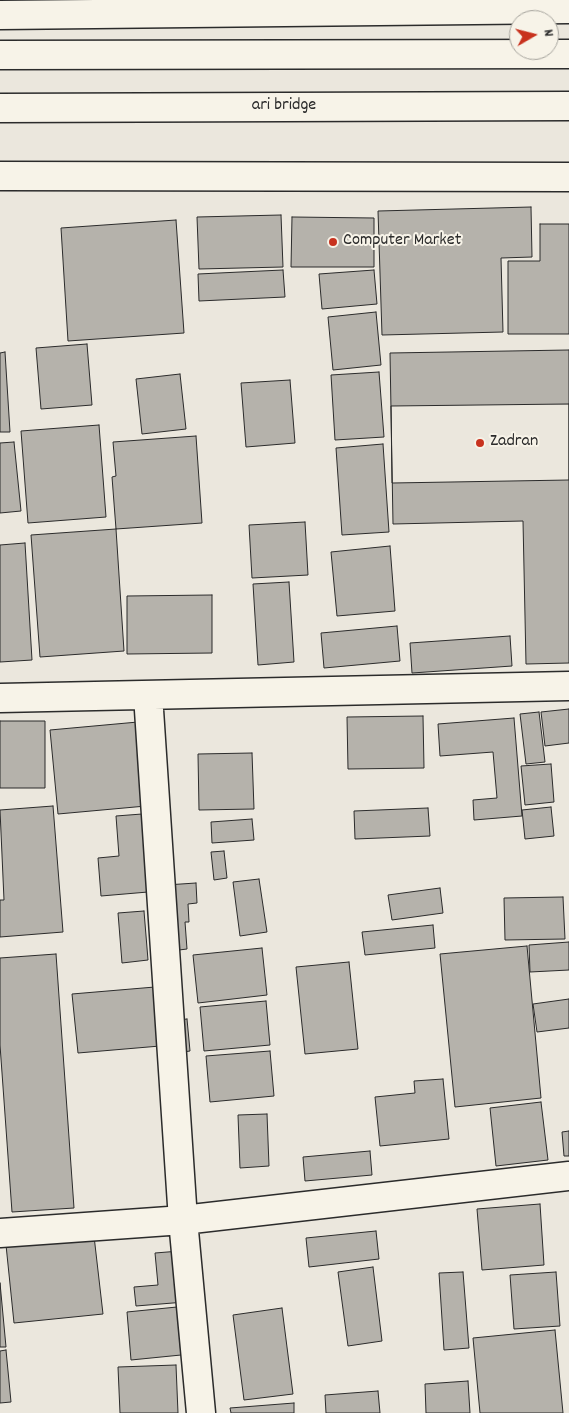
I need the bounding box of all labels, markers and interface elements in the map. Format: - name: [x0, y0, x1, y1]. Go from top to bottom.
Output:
- north arrow: [509, 10, 559, 60]
- text: N: [537, 28, 558, 38]
- street label: ari bridge: [252, 96, 316, 118]
- place label: Computer Market: [343, 231, 461, 253]
- marker: Computer Market: [327, 236, 339, 248]
- place label: Zadran: [490, 432, 538, 454]
- marker: Zadran: [474, 437, 486, 449]

